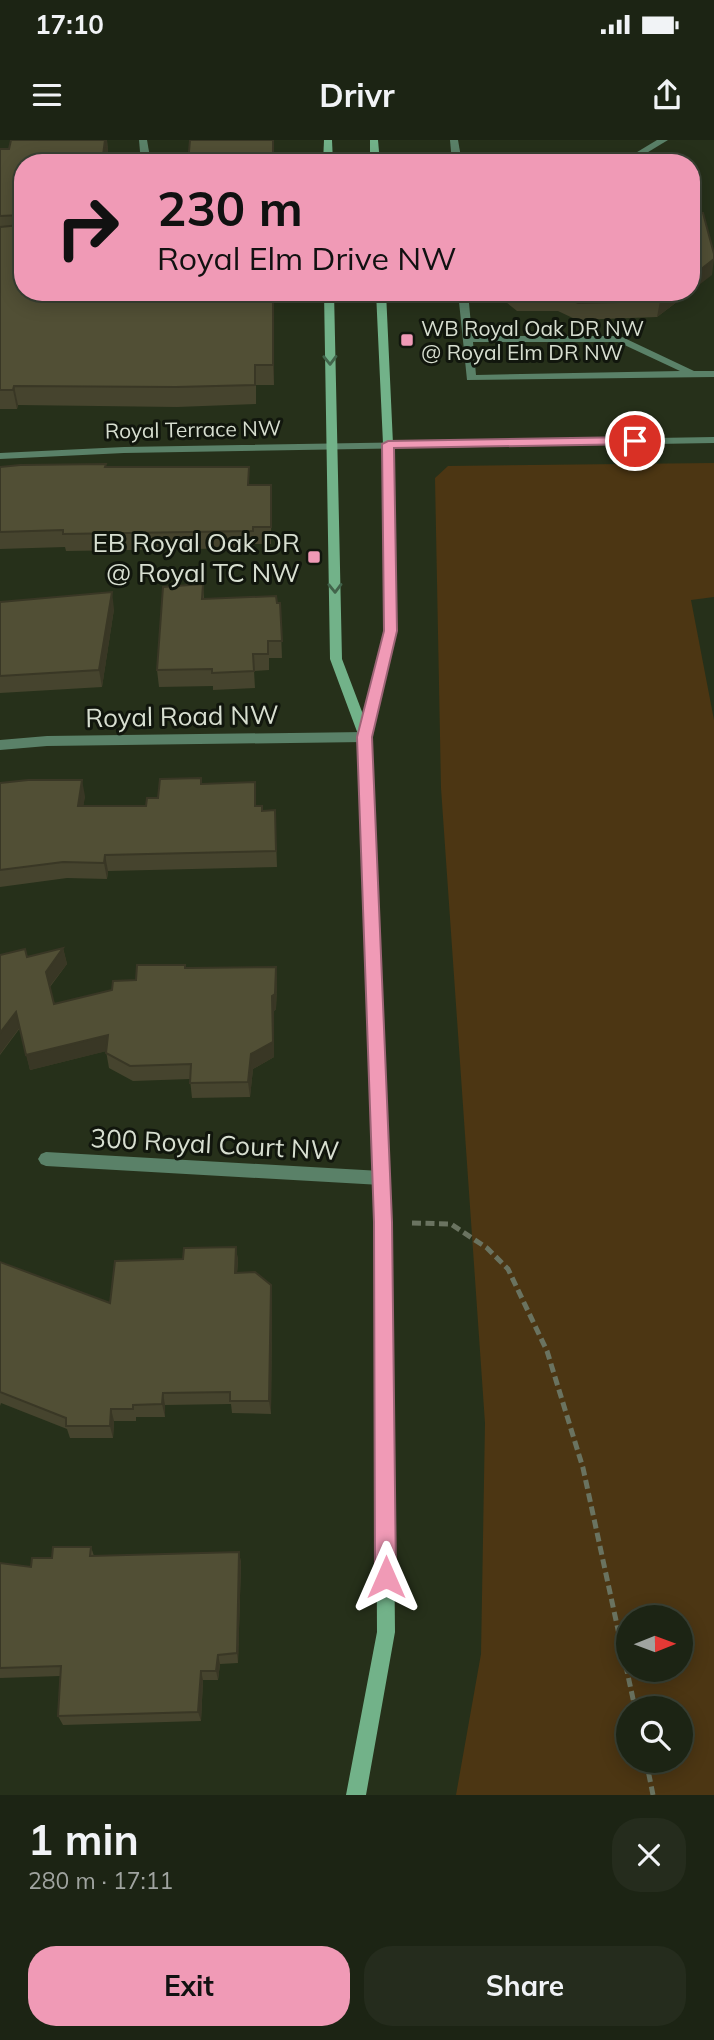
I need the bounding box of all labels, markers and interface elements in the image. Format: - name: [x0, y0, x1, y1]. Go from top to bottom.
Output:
- text: 17:10: [35, 8, 104, 41]
- text: Drivr: [319, 75, 395, 115]
- icon: menu: [28, 76, 66, 114]
- icon: share: [648, 76, 686, 114]
- text: 230 m: [157, 177, 303, 238]
- icon: right: [42, 182, 133, 273]
- text: Royal Elm Drive NW: [157, 238, 457, 278]
- place label: WB Royal Oak DR NW @ Royal Elm DR NW: [421, 315, 644, 365]
- marker: WB Royal Oak DR NW @ Royal Elm DR NW: [399, 332, 415, 348]
- one-way arrow: [322, 356, 338, 366]
- pin: [605, 411, 665, 471]
- street label: Royal Terrace NW: [105, 414, 281, 444]
- icon: arrive: [616, 422, 654, 460]
- place label: EB Royal Oak DR @ Royal TC NW: [93, 526, 300, 589]
- marker: EB Royal Oak DR @ Royal TC NW: [306, 549, 322, 565]
- one-way arrow: [327, 583, 342, 594]
- street label: Royal Road NW: [85, 698, 279, 734]
- street label: 300 Royal Court NW: [90, 1121, 340, 1167]
- position arrow: [349, 1540, 423, 1614]
- north arrow: [616, 1605, 693, 1682]
- map controls: [616, 1605, 693, 1773]
- button: search: [616, 1696, 693, 1773]
- text: 1 min: [28, 1813, 139, 1866]
- button: close: [612, 1818, 686, 1892]
- text: 280 m · 17:11: [28, 1866, 173, 1895]
- button: Exit: [28, 1946, 350, 2026]
- button: Share: [364, 1946, 686, 2026]

